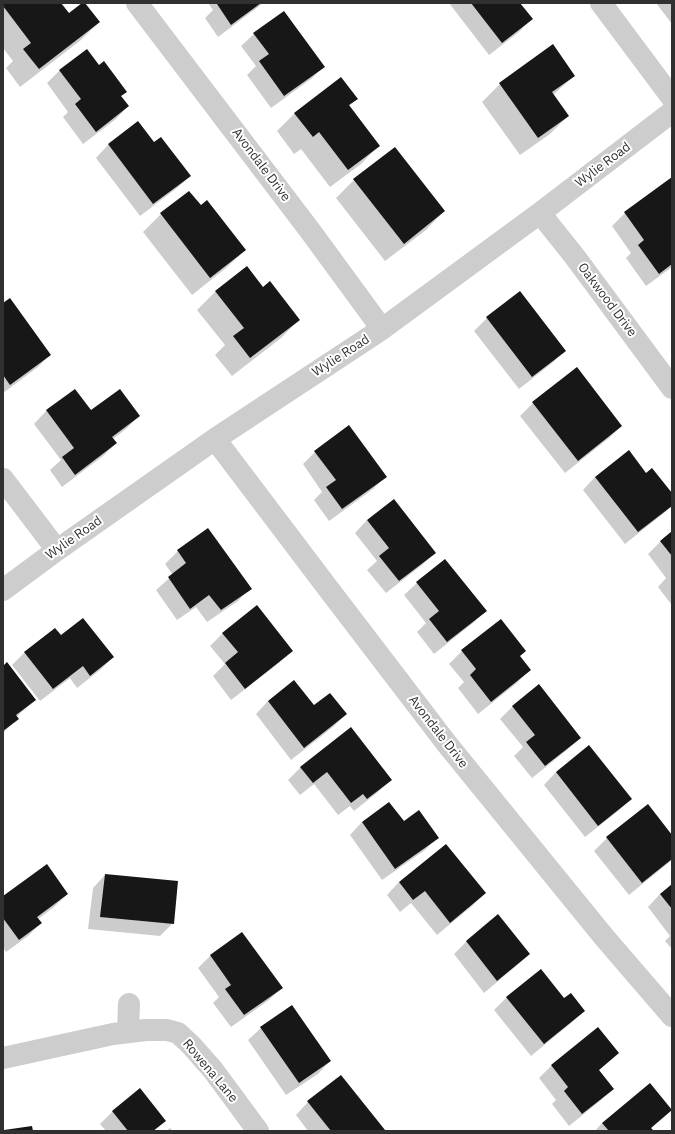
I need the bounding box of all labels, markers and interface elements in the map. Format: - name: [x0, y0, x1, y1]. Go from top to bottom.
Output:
- street label: Avondale Drive: [228, 125, 294, 205]
- street label: Wylie Road: [572, 139, 634, 191]
- street label: Oakwood Drive: [574, 260, 640, 340]
- street label: Wylie Road: [310, 332, 372, 380]
- street label: Wylie Road: [43, 513, 105, 563]
- street label: Avondale Drive: [405, 693, 471, 771]
- street label: Rowena Lane: [179, 1036, 241, 1106]

